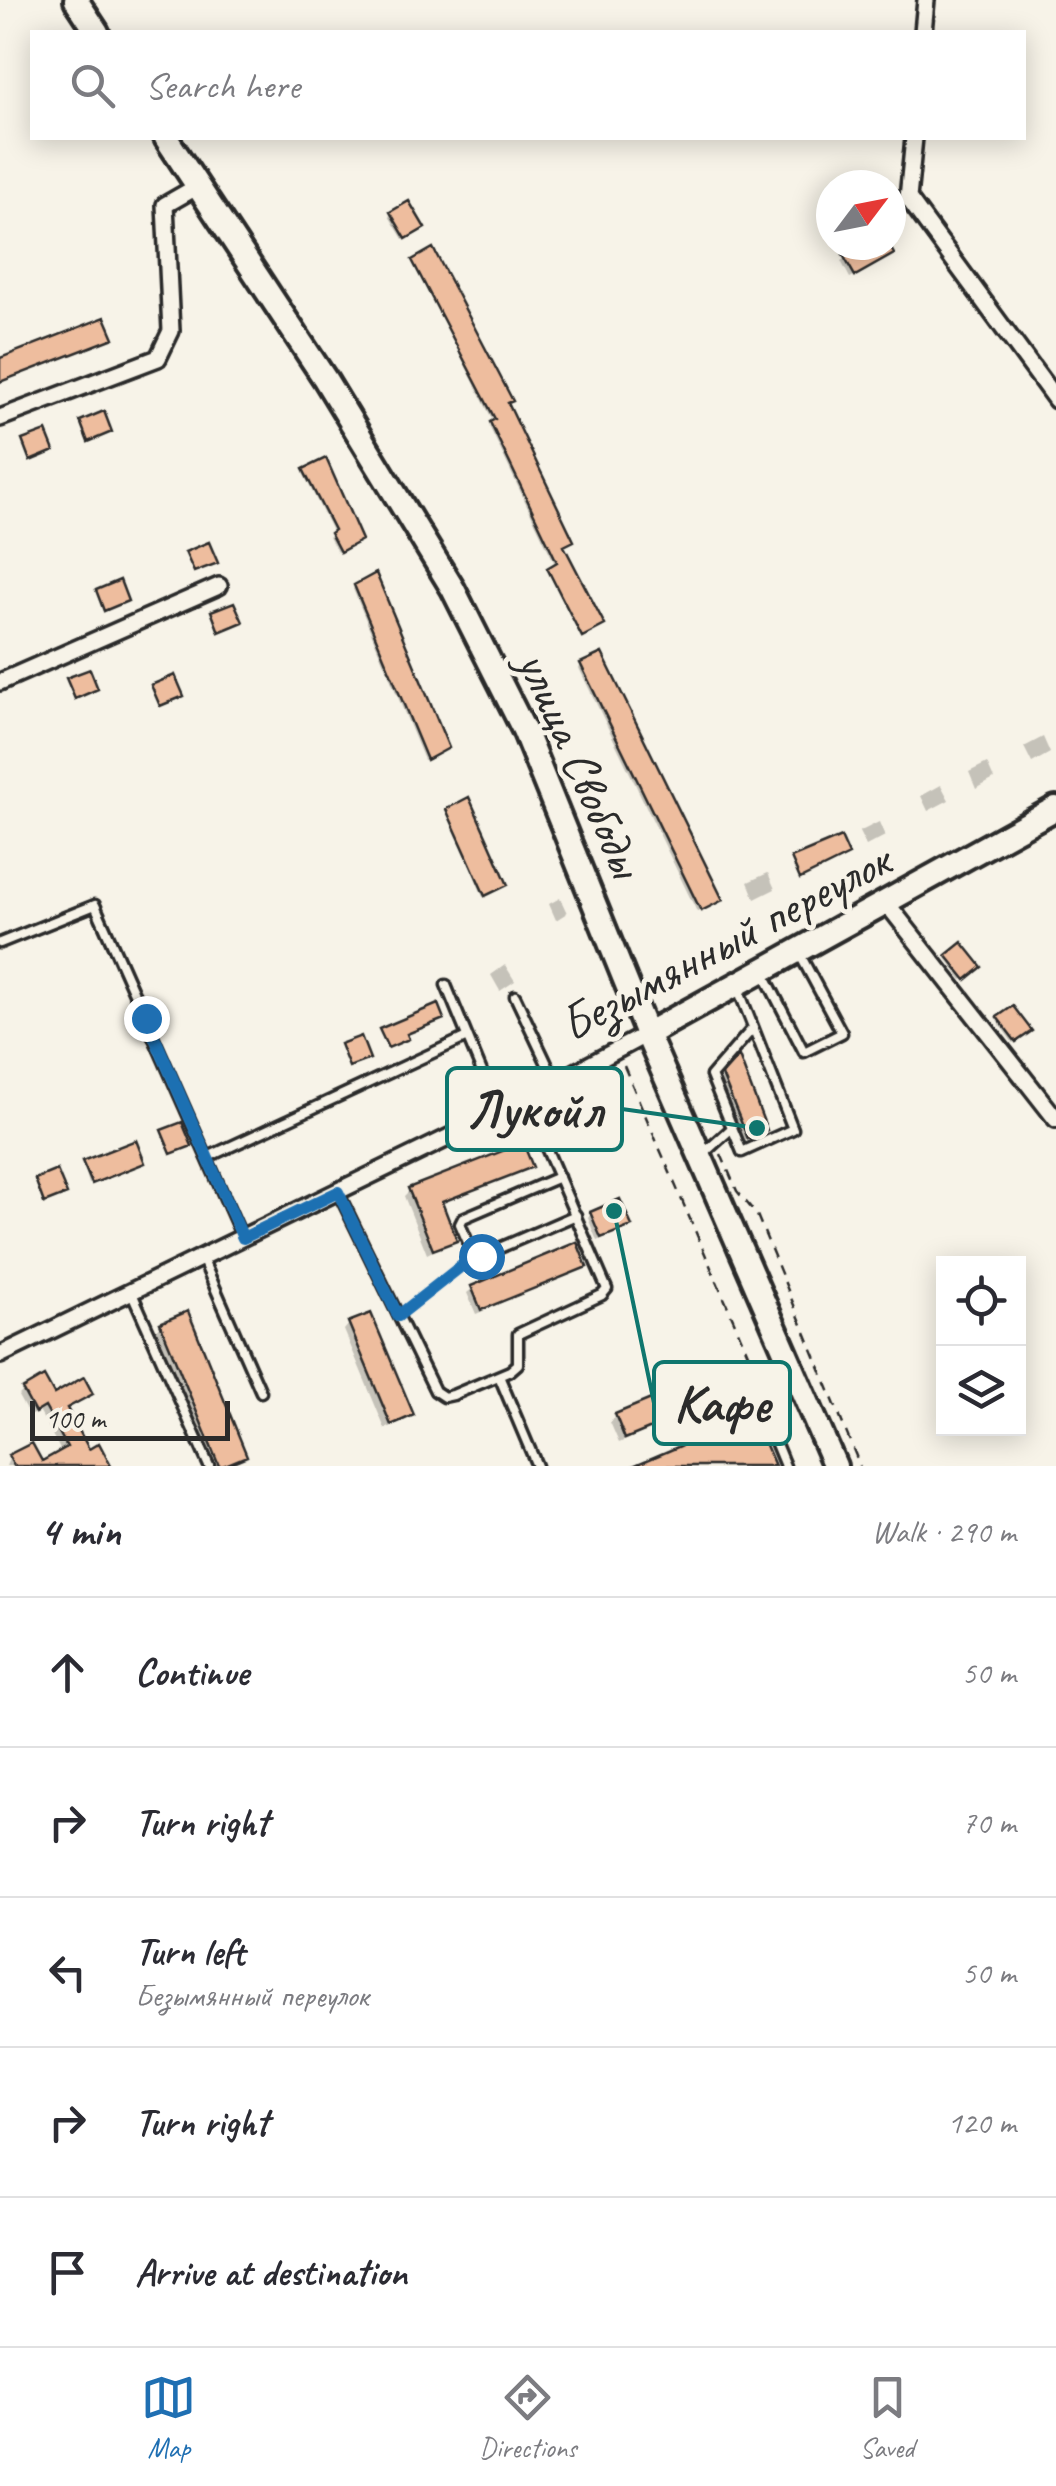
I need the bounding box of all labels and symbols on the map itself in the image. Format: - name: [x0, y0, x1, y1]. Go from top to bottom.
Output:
- north arrow: [816, 170, 906, 260]
- street label: улица Свободы: [502, 638, 660, 890]
- street label: Безымянный переулок: [549, 827, 905, 1056]
- route end: [124, 996, 170, 1042]
- callout: Лукойл: [447, 1068, 622, 1150]
- text: Лукойл: [466, 1077, 606, 1143]
- route start: [459, 1234, 505, 1280]
- callout: Кафе: [654, 1362, 790, 1444]
- text: Кафе: [674, 1371, 773, 1437]
- scale bar: [30, 1396, 230, 1440]

